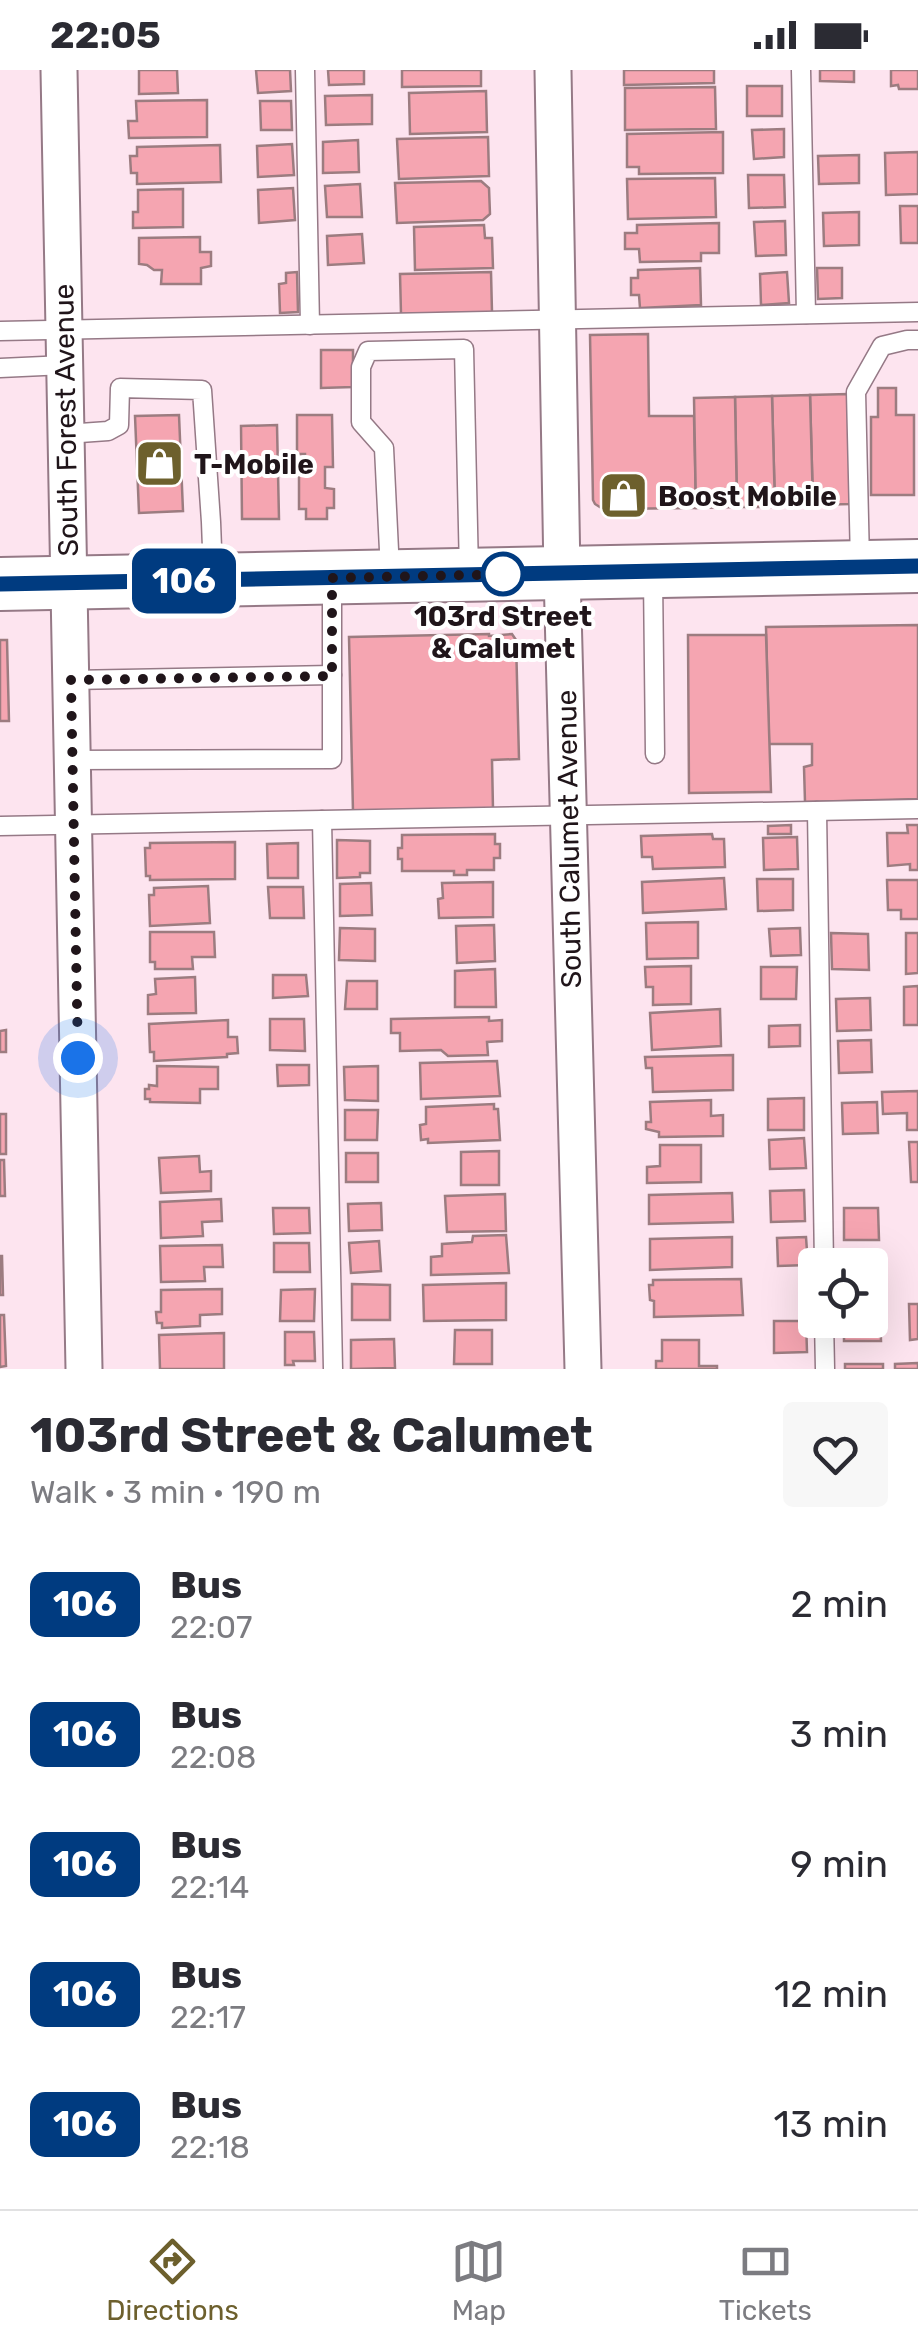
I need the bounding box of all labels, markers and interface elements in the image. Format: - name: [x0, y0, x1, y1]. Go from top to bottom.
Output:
- text: 22:05: [50, 12, 161, 58]
- street label: South Forest Avenue: [47, 283, 85, 557]
- shop icon: T-Mobile: [133, 438, 185, 490]
- place label: T-Mobile: [194, 448, 314, 481]
- shop icon: Boost Mobile: [597, 470, 649, 522]
- place label: Boost Mobile: [658, 480, 837, 513]
- line badge: 106: [126, 548, 242, 614]
- marker: 103rd Street & Calumet: [482, 553, 524, 595]
- text: 106: [152, 560, 216, 602]
- place label: 103rd Street & Calumet: [414, 600, 592, 665]
- street label: South Calumet Avenue: [550, 689, 588, 989]
- your location: [53, 1033, 103, 1083]
- map controls: [798, 1248, 888, 1338]
- button: locate: [798, 1248, 888, 1338]
- button: heart: [783, 1402, 888, 1507]
- text: 103rd Street & Calumet: [30, 1407, 593, 1464]
- text: Walk · 3 min · 190 m: [30, 1473, 321, 1511]
- text: Bus: [170, 1562, 242, 1608]
- text: 2 min: [790, 1581, 888, 1627]
- text: 106: [53, 1583, 117, 1625]
- text: 22:07: [170, 1608, 253, 1646]
- text: Bus: [170, 1692, 242, 1738]
- text: 3 min: [790, 1711, 888, 1757]
- text: 106: [53, 1713, 117, 1755]
- text: 22:08: [170, 1738, 256, 1776]
- text: Bus: [170, 1822, 242, 1868]
- text: 9 min: [790, 1841, 888, 1887]
- text: 106: [53, 1843, 117, 1885]
- text: 22:14: [170, 1868, 249, 1906]
- text: Bus: [170, 1952, 242, 1998]
- text: 12 min: [774, 1971, 888, 2017]
- text: 106: [53, 1973, 117, 2015]
- text: 22:17: [170, 1998, 246, 2036]
- text: Bus: [170, 2082, 242, 2128]
- text: 13 min: [774, 2101, 888, 2147]
- text: 106: [53, 2103, 117, 2145]
- text: 22:18: [170, 2128, 250, 2166]
- tab: Directions: [106, 2234, 239, 2327]
- tab: Map: [451, 2234, 506, 2327]
- tab: Tickets: [719, 2234, 812, 2327]

